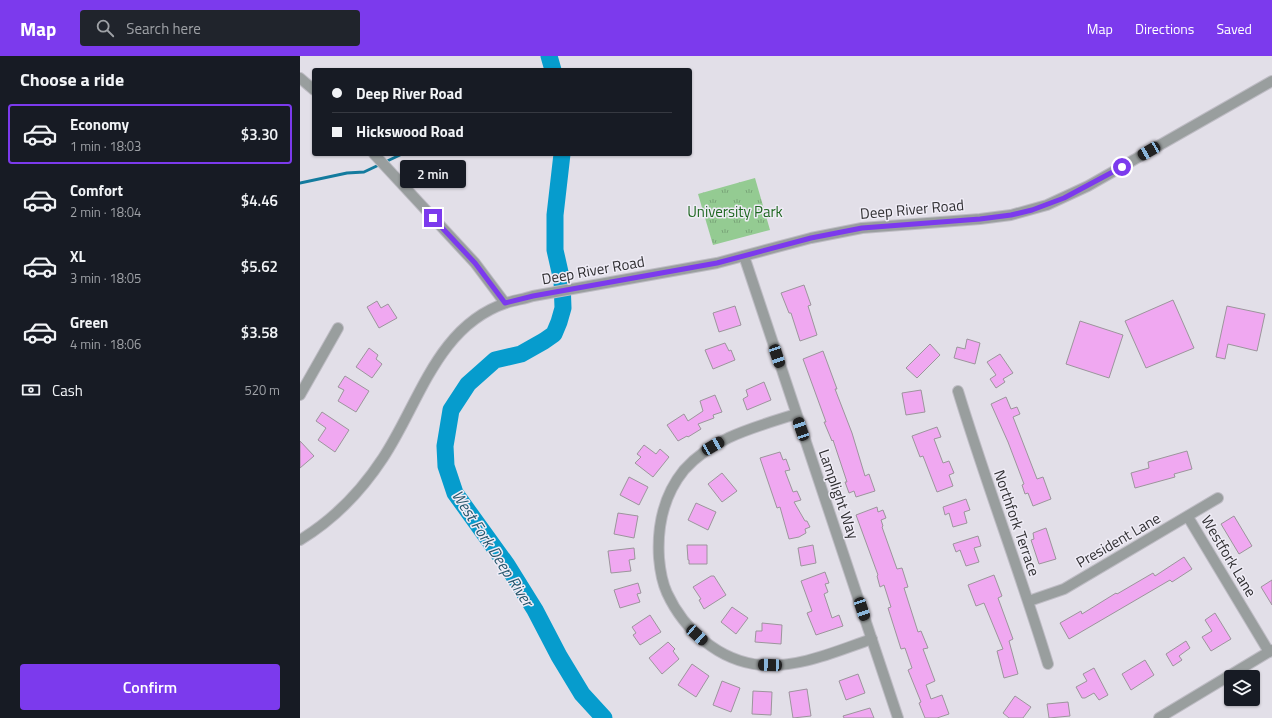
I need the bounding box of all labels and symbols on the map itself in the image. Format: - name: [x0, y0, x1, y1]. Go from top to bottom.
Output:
- car: [1136, 140, 1162, 162]
- route start: [1113, 158, 1131, 176]
- callout: 2 min: [400, 160, 466, 188]
- street label: Deep River Road: [859, 193, 965, 225]
- park label: University Park: [687, 200, 783, 223]
- route end: [424, 209, 442, 227]
- street label: Deep River Road: [540, 250, 646, 290]
- car: [768, 343, 786, 369]
- car: [791, 416, 811, 442]
- car: [700, 435, 726, 457]
- street label: Lamplight Way: [813, 446, 865, 542]
- street label: Northfork Terrace: [988, 467, 1046, 579]
- water label: West Fork Deep River: [446, 485, 541, 613]
- street label: President Lane: [1071, 506, 1165, 574]
- street label: Westfork Lane: [1196, 511, 1262, 601]
- car: [853, 596, 871, 622]
- car: [684, 623, 710, 647]
- car: [758, 659, 782, 671]

